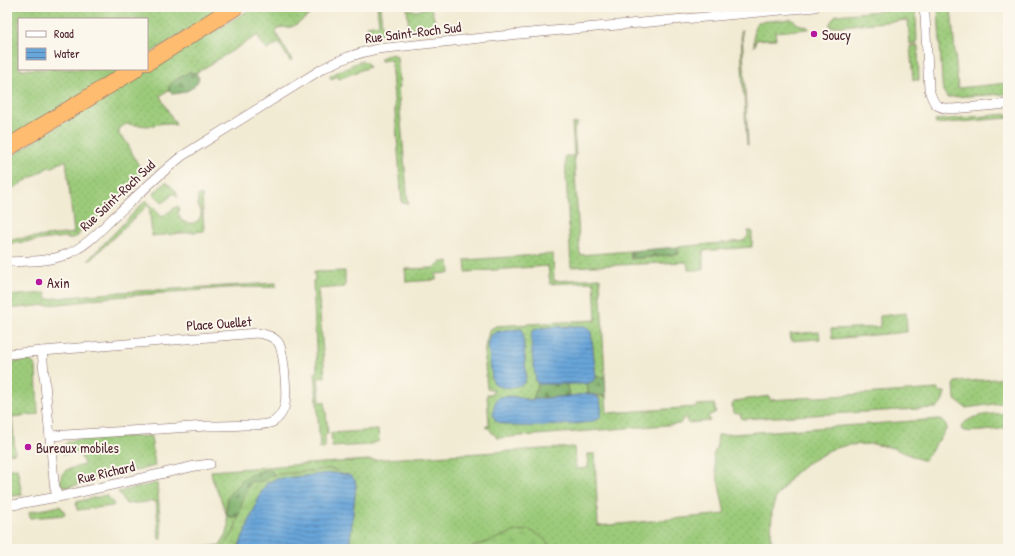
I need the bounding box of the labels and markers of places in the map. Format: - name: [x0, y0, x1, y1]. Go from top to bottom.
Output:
- place label: Soucy: [822, 25, 851, 45]
- marker: Soucy: [809, 29, 819, 39]
- place label: Axin: [47, 273, 70, 292]
- marker: Axin: [34, 277, 44, 287]
- place label: Bureaux mobiles: [36, 438, 119, 457]
- marker: Bureaux mobiles: [23, 442, 33, 452]

